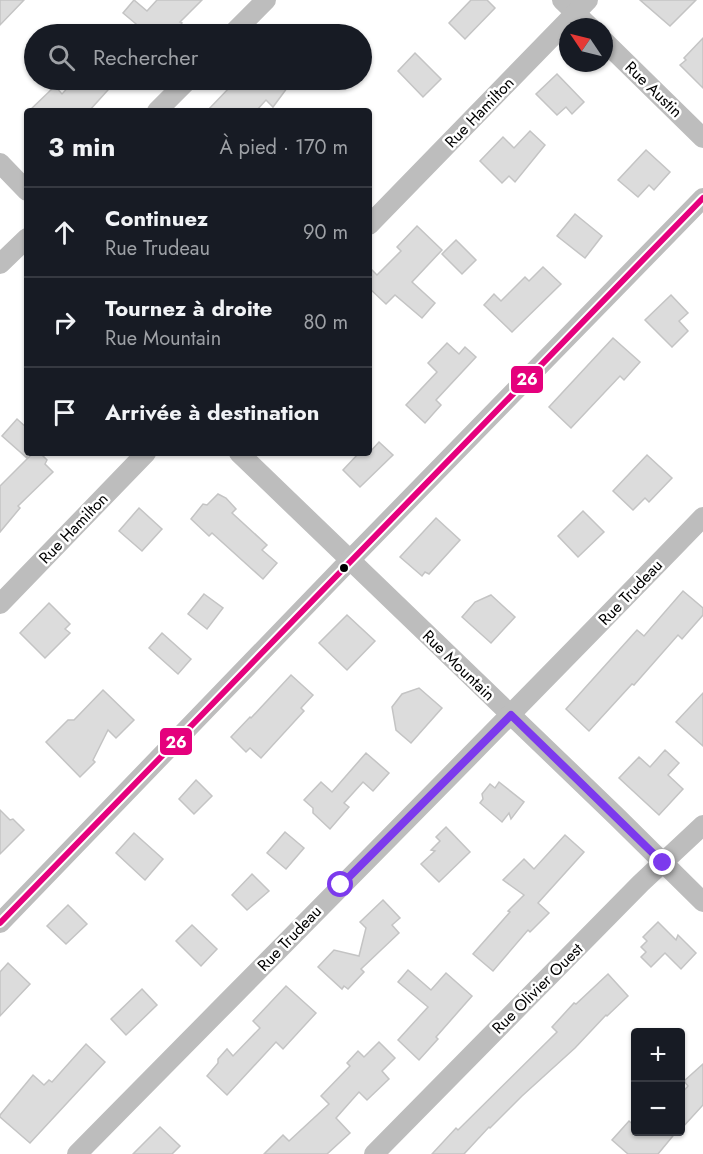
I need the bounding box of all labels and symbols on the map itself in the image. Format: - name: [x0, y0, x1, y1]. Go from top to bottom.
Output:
- north arrow: [559, 18, 613, 72]
- street label: Rue Austin: [620, 56, 687, 123]
- street label: Rue Hamilton: [440, 72, 519, 153]
- line badge: 26: [510, 365, 544, 394]
- text: 26: [516, 368, 538, 391]
- street label: Rue Hamilton: [34, 488, 113, 569]
- street label: Rue Trudeau: [593, 554, 668, 631]
- unlabelled marker: [338, 562, 350, 574]
- street label: Rue Mountain: [417, 625, 500, 706]
- line badge: 26: [159, 727, 193, 756]
- text: 26: [165, 731, 187, 754]
- route end: [649, 849, 675, 875]
- route start: [327, 871, 353, 897]
- street label: Rue Trudeau: [252, 900, 327, 977]
- street label: Rue Olivier Ouest: [487, 938, 588, 1039]

